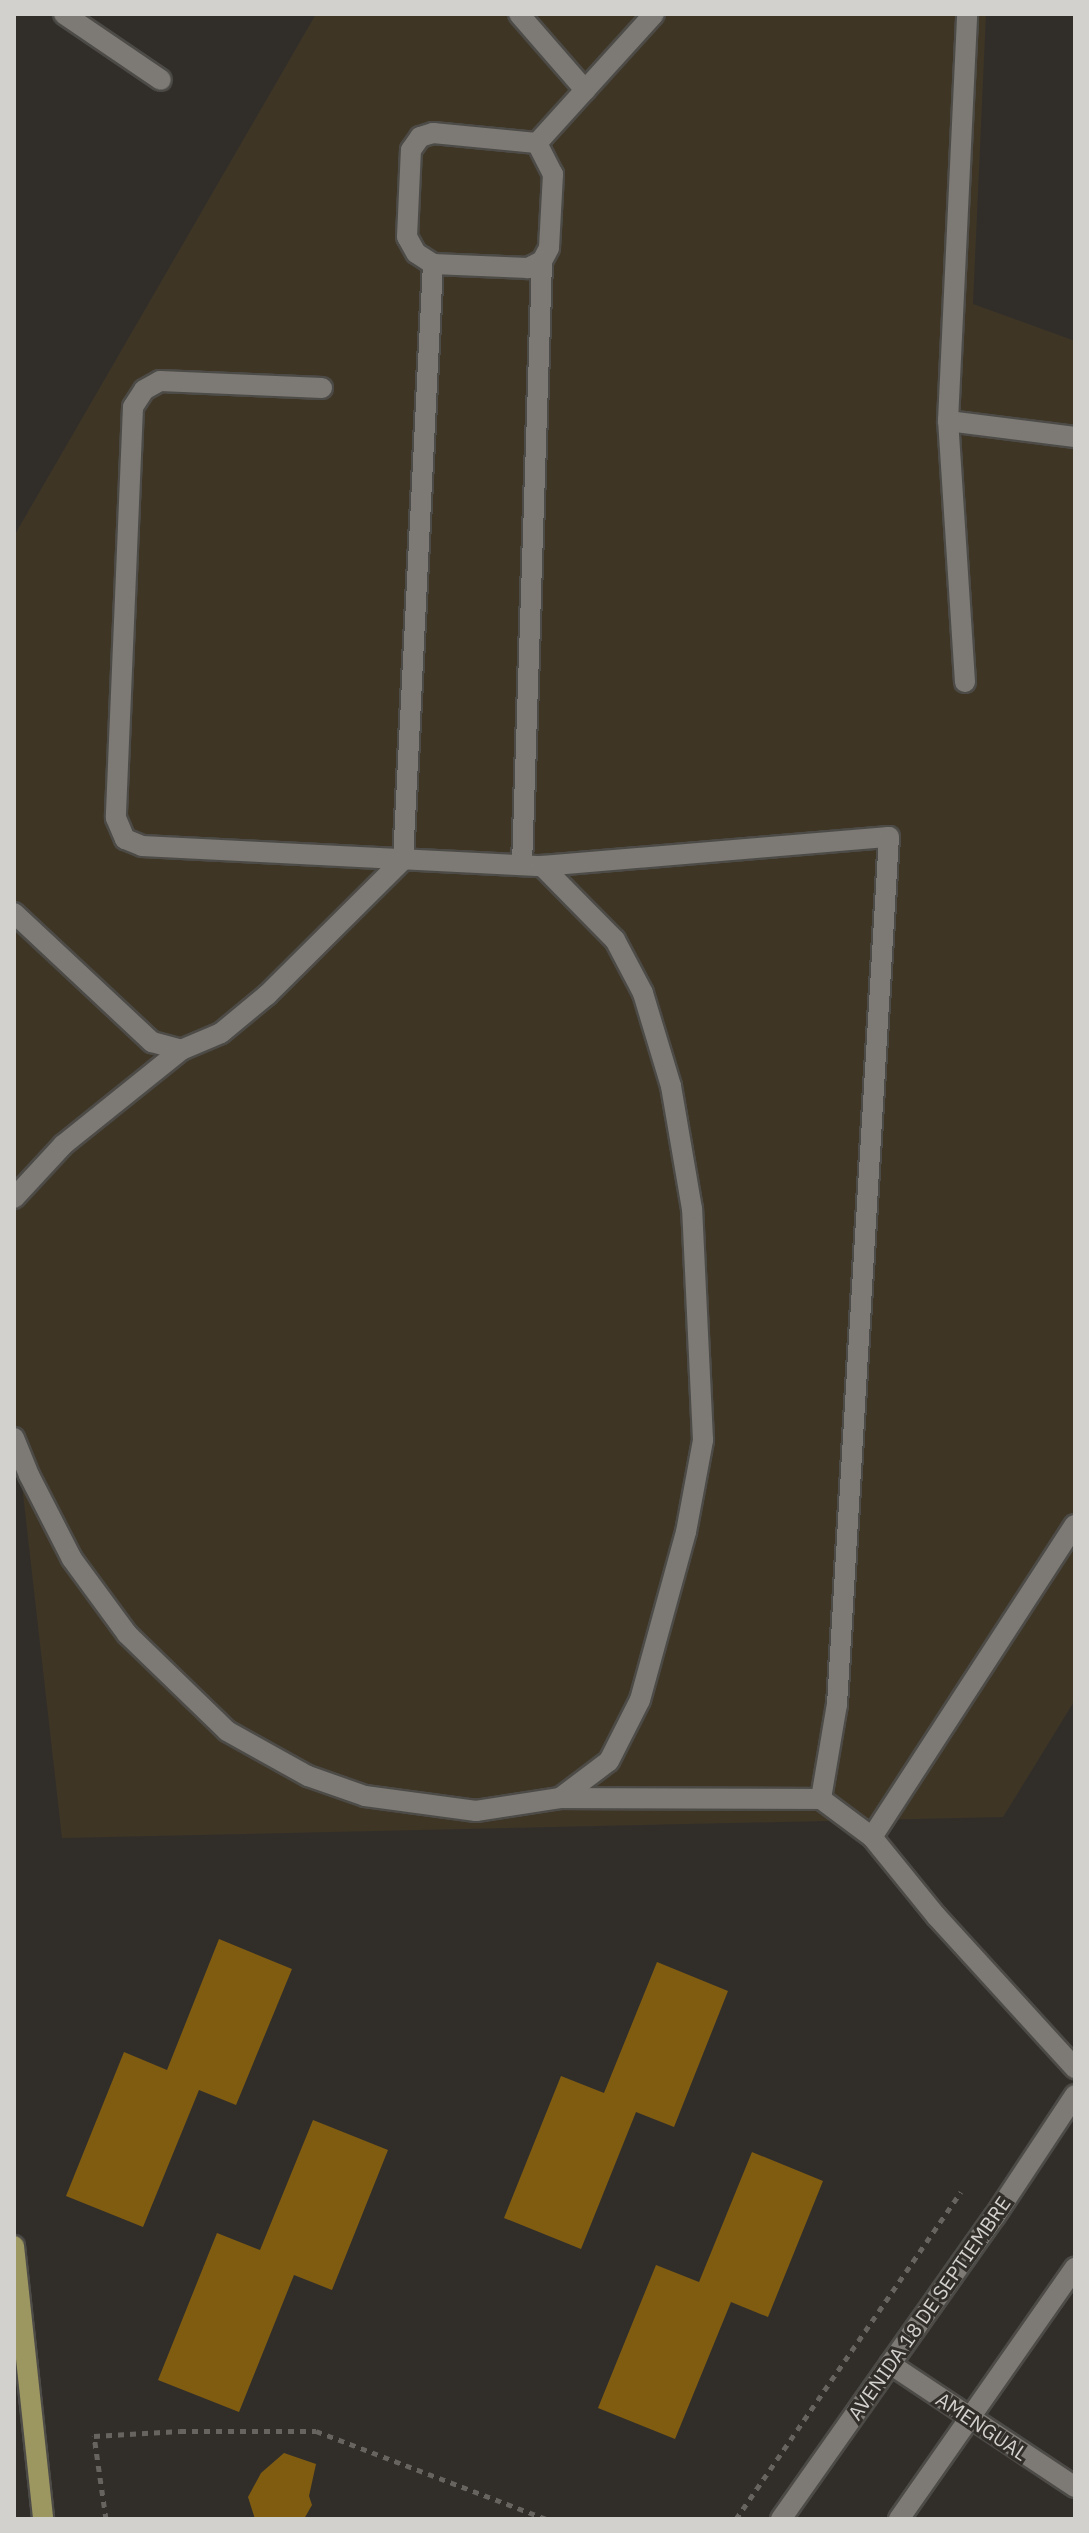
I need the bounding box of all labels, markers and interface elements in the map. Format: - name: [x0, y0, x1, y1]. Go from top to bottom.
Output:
- street label: AVENIDA 18 DE SEPTIEMBRE: [843, 2192, 1015, 2424]
- street label: AMENGUAL: [932, 2387, 1032, 2465]

